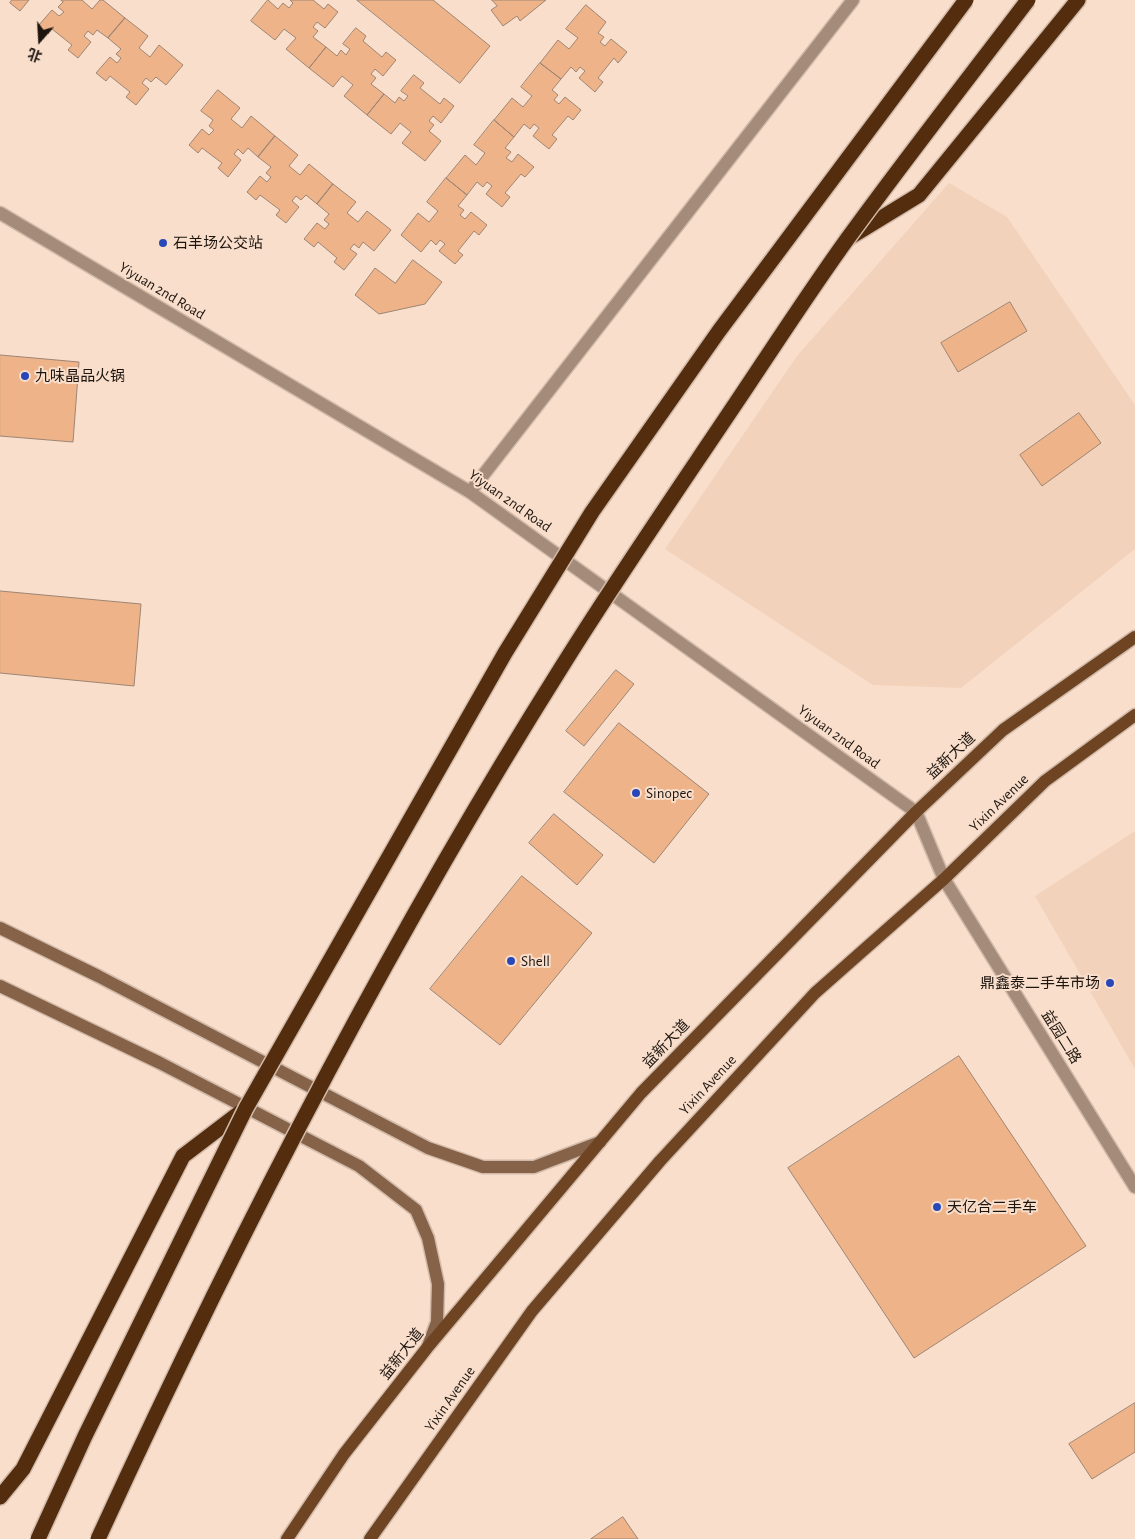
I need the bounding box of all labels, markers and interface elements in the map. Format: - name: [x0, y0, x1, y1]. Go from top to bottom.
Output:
- north arrow: [15, 15, 65, 65]
- text: 北: [26, 45, 44, 63]
- place label: 石羊场公交站: [173, 234, 263, 252]
- marker: 石羊场公交站: [157, 237, 169, 249]
- street label: Yiyuan 2nd Road: [116, 258, 208, 324]
- place label: 九味晶品火锅: [35, 367, 125, 385]
- marker: 九味晶品火锅: [19, 370, 31, 382]
- street label: Yiyuan 2nd Road: [465, 466, 555, 536]
- street label: Yiyuan 2nd Road: [794, 701, 884, 773]
- street label: 益新大道: [923, 729, 979, 783]
- street label: Yixin Avenue: [966, 770, 1032, 836]
- place label: Sinopec: [646, 784, 692, 802]
- marker: Sinopec: [630, 787, 642, 799]
- place label: Shell: [521, 952, 550, 970]
- marker: Shell: [505, 955, 517, 967]
- place label: 鼎鑫泰二手车市场: [980, 974, 1100, 992]
- marker: 鼎鑫泰二手车市场: [1104, 977, 1116, 989]
- street label: 益园二路: [1037, 1007, 1085, 1067]
- street label: 益新大道: [639, 1016, 693, 1072]
- street label: Yixin Avenue: [676, 1051, 740, 1119]
- place label: 天亿合二手车: [947, 1198, 1037, 1216]
- marker: 天亿合二手车: [931, 1201, 943, 1213]
- street label: 益新大道: [376, 1325, 428, 1383]
- street label: Yixin Avenue: [421, 1363, 479, 1435]

